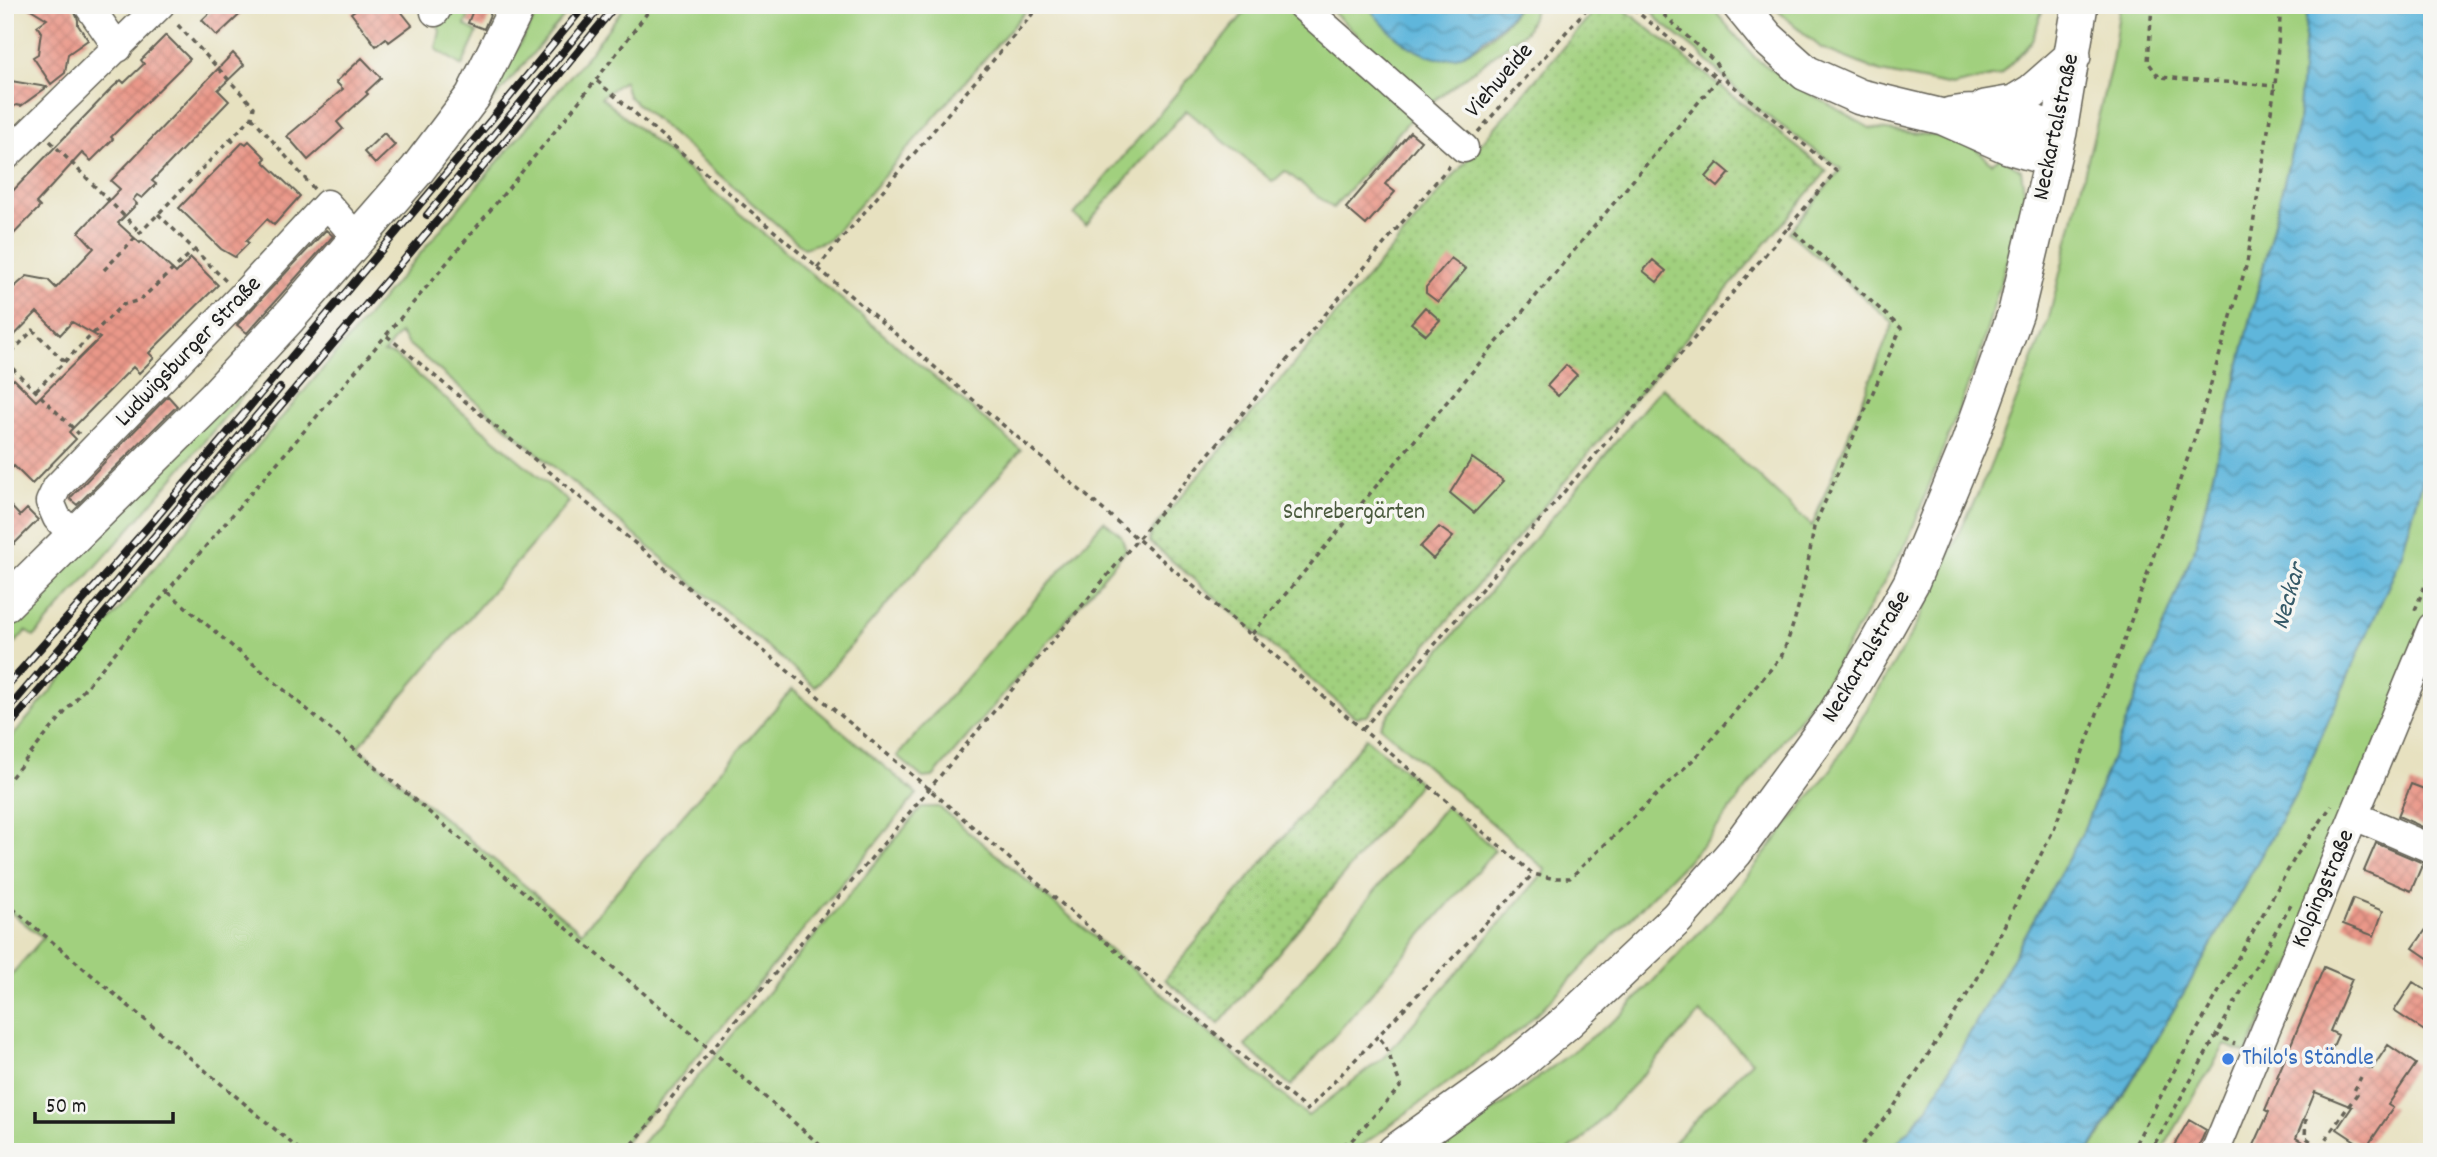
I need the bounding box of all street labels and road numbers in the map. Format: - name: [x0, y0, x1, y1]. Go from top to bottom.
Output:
- street label: Viehweide: [1458, 36, 1542, 126]
- street label: Neckartalstraße: [2025, 51, 2089, 203]
- street label: Ludwigsburger Straße: [108, 269, 270, 435]
- street label: Neckartalstraße: [1814, 584, 1920, 730]
- street label: Kolpingstraße: [2284, 825, 2364, 953]

